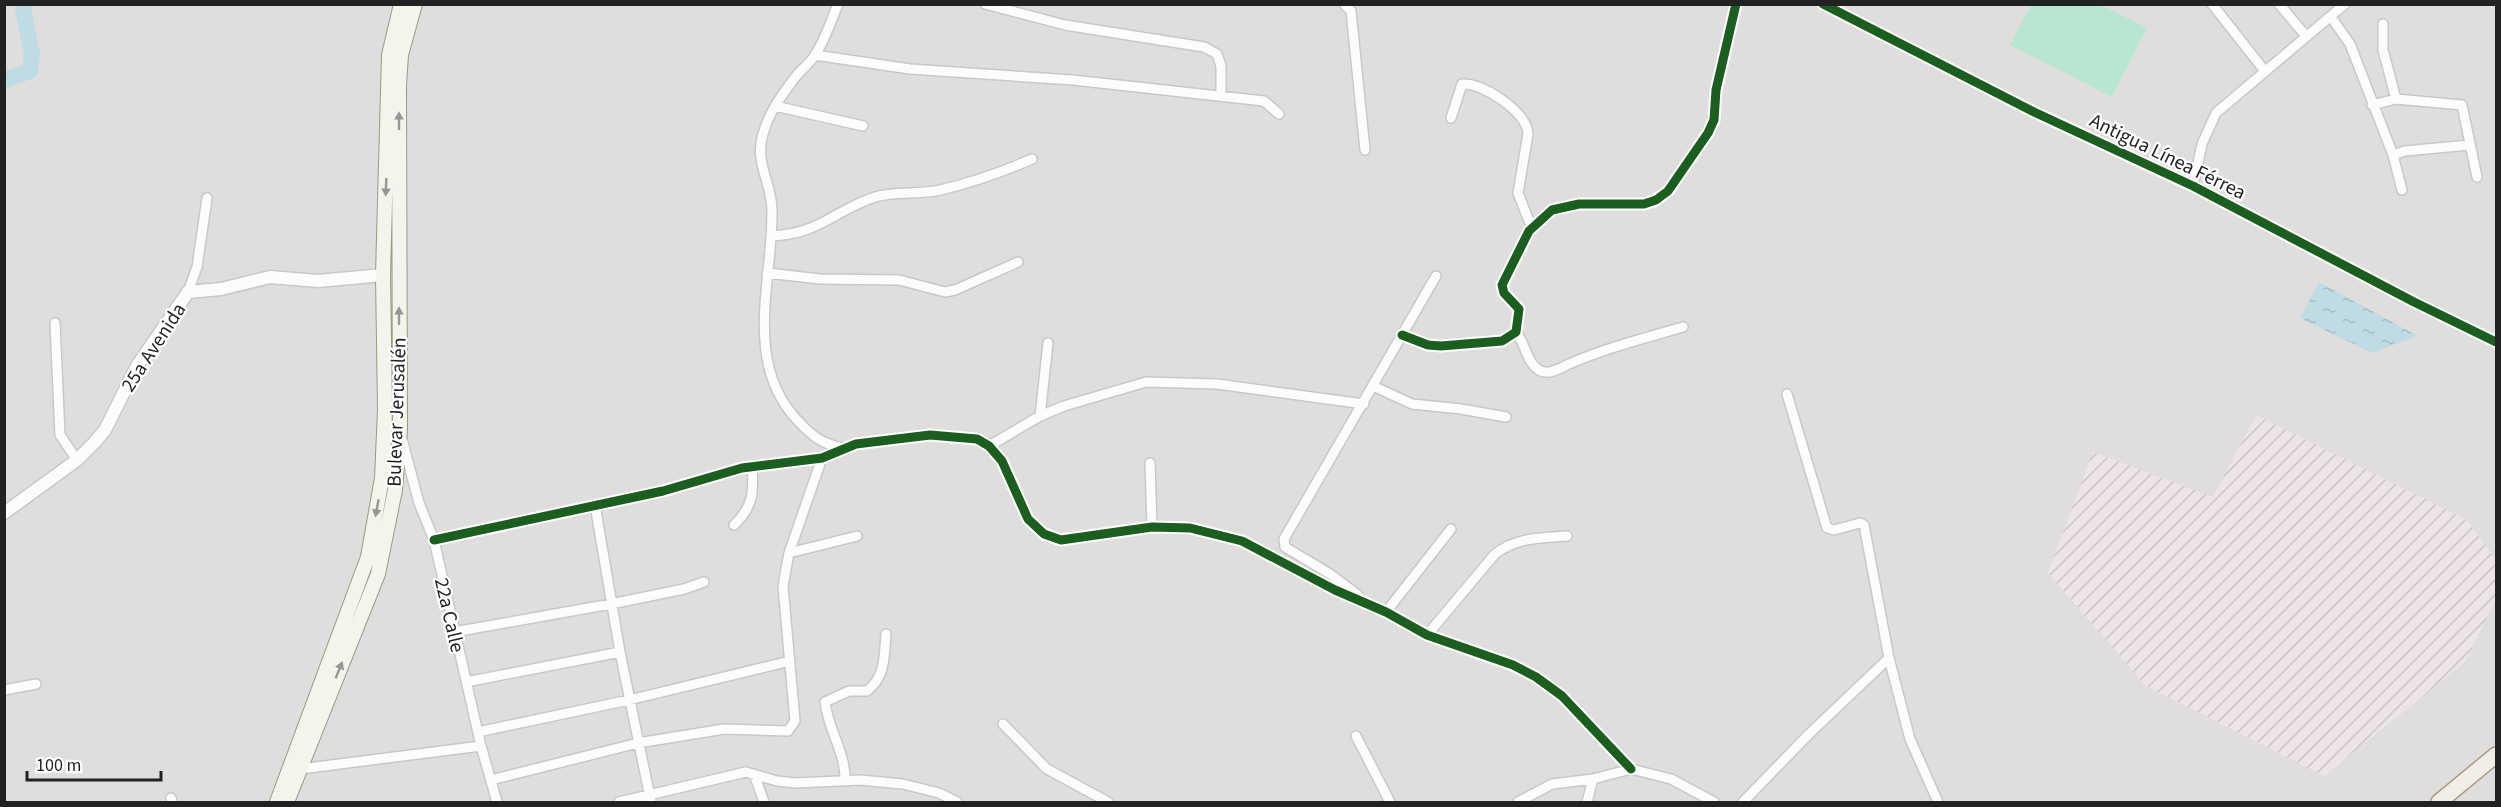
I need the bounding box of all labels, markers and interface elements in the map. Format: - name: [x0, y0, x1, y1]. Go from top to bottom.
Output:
- street label: Antigua Línea Férrea: [2085, 107, 2250, 207]
- one-way arrow: [394, 112, 404, 131]
- one-way arrow: [381, 178, 390, 197]
- street label: 25a Avenida: [115, 298, 193, 397]
- one-way arrow: [394, 307, 404, 326]
- street label: Bulevar Jerusalén: [380, 337, 414, 487]
- one-way arrow: [372, 498, 381, 517]
- street label: 22a Calle: [427, 575, 471, 655]
- one-way arrow: [335, 661, 345, 679]
- scale bar: [27, 744, 160, 782]
- text: 100 m: [36, 753, 81, 778]

